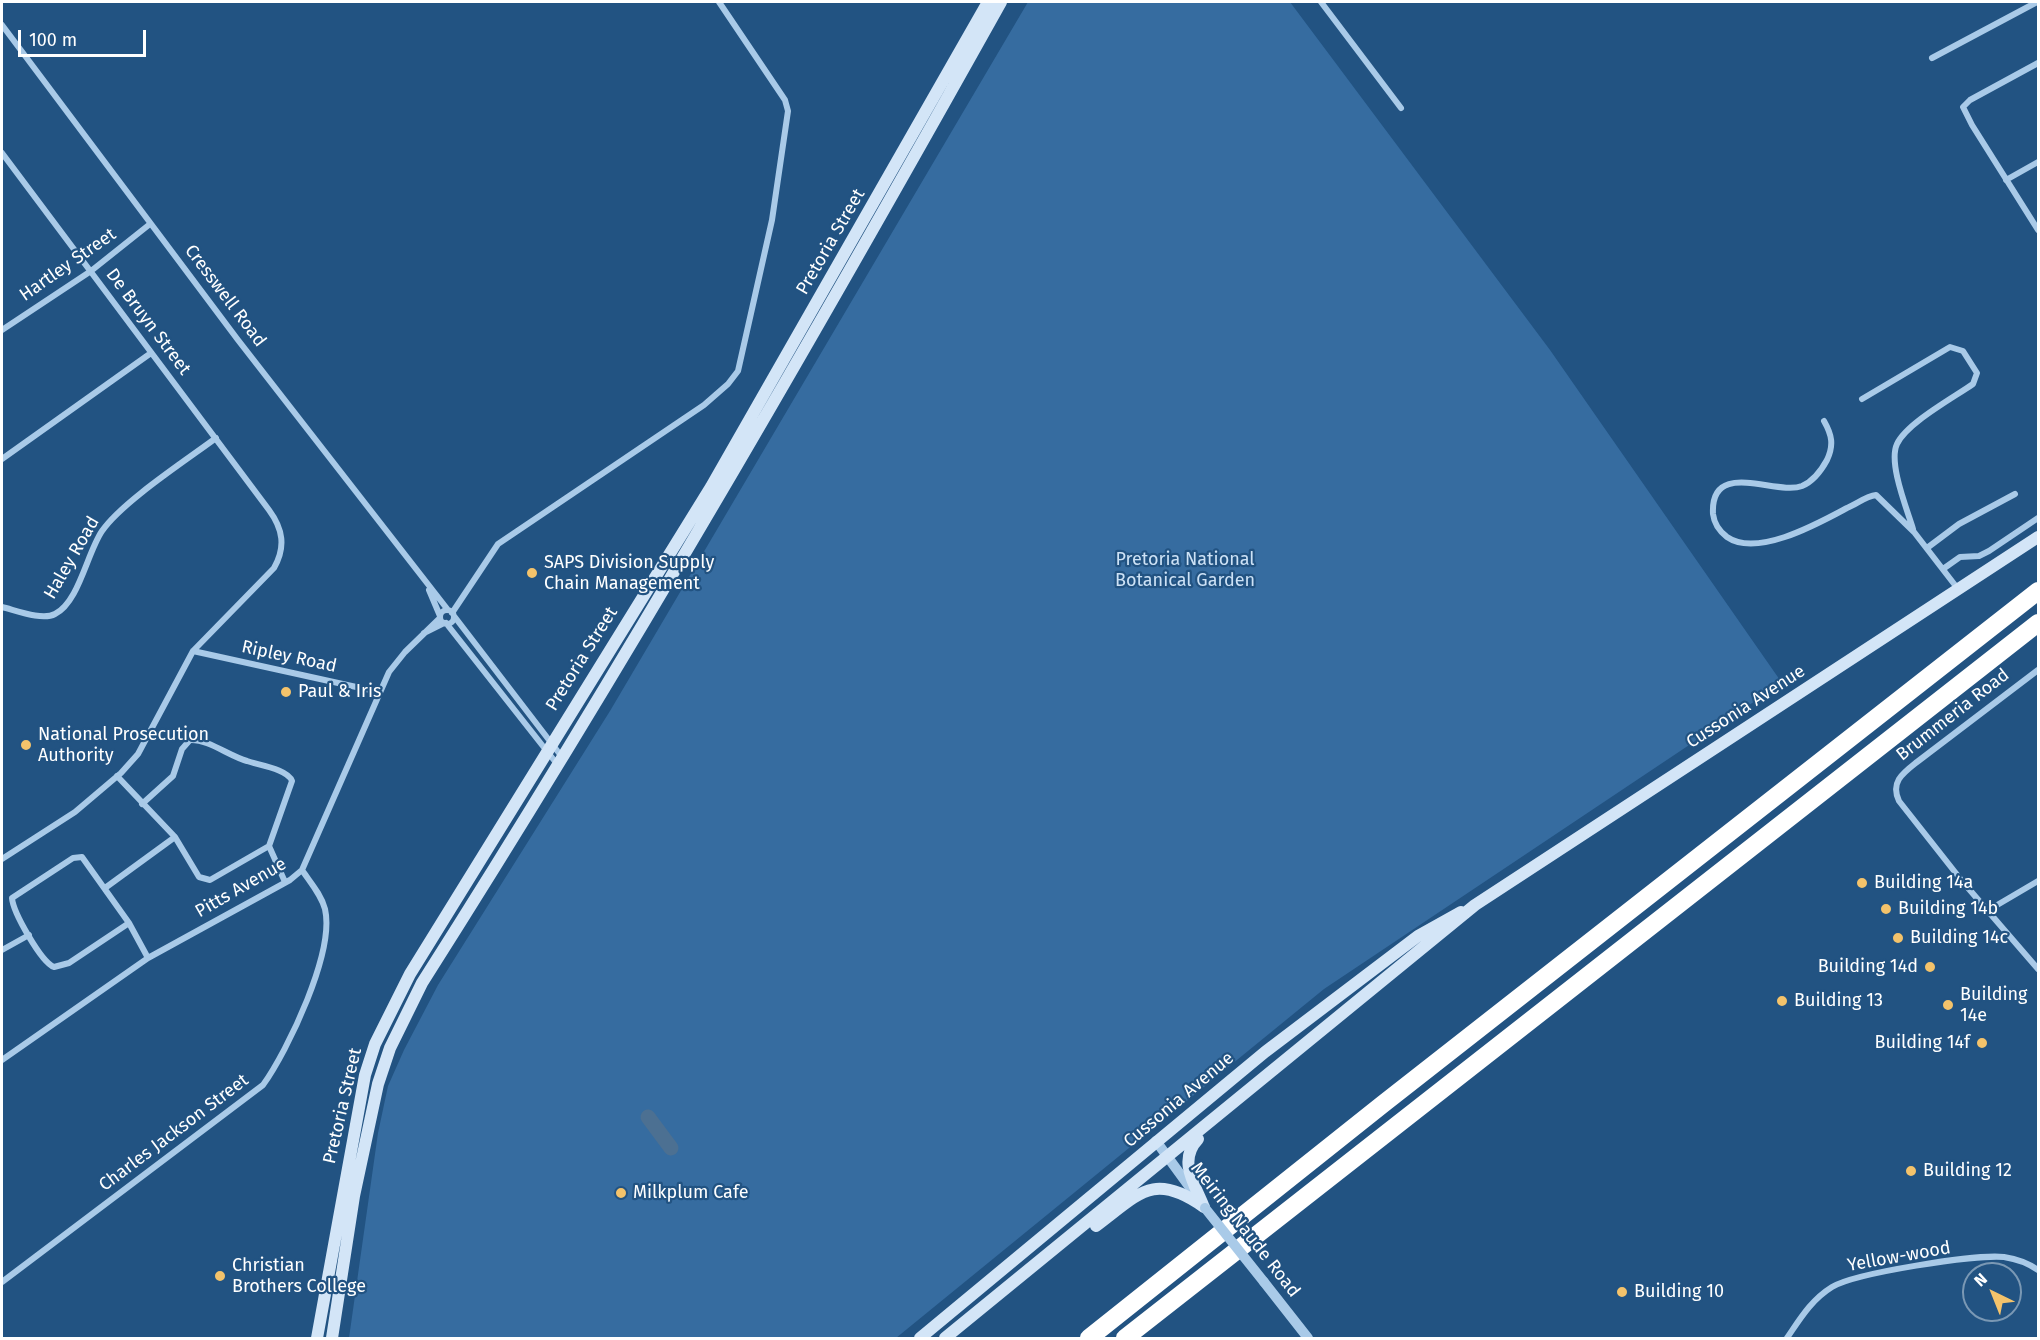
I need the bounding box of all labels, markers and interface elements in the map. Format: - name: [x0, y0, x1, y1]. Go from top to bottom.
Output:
- scale bar: [21, 18, 148, 56]
- text: 100 m: [29, 29, 77, 51]
- street label: Pretoria Street: [792, 185, 870, 299]
- street label: Hartley Street: [16, 224, 120, 306]
- street label: Cresswell Road: [180, 241, 270, 351]
- street label: De Bruyn Street: [101, 265, 195, 379]
- street label: Haley Road: [40, 513, 104, 603]
- park label: Pretoria National Botanical Garden: [1115, 549, 1255, 592]
- place label: SAPS Division Supply Chain Management: [544, 552, 714, 594]
- marker: SAPS Division Supply Chain Management: [525, 566, 539, 580]
- street label: Pretoria Street: [541, 603, 623, 715]
- street label: Ripley Road: [239, 636, 339, 678]
- street label: Cussonia Avenue: [1683, 661, 1809, 753]
- street label: Brummeria Road: [1892, 664, 2014, 766]
- place label: Paul & Iris: [298, 681, 381, 703]
- marker: Paul & Iris: [279, 685, 293, 699]
- place label: National Prosecution Authority: [38, 724, 209, 766]
- marker: National Prosecution Authority: [19, 738, 33, 752]
- street label: Pitts Avenue: [192, 853, 290, 923]
- place label: Building 14a: [1874, 872, 1973, 894]
- marker: Building 14a: [1855, 876, 1869, 890]
- place label: Building 14b: [1898, 898, 1998, 920]
- marker: Building 14b: [1879, 902, 1893, 916]
- place label: Building 14c: [1910, 927, 2008, 949]
- marker: Building 14c: [1891, 931, 1905, 945]
- place label: Building 14d: [1818, 956, 1918, 978]
- marker: Building 14d: [1923, 960, 1937, 974]
- place label: Building 14e: [1960, 984, 2027, 1026]
- place label: Building 13: [1794, 990, 1883, 1012]
- marker: Building 13: [1775, 994, 1789, 1008]
- marker: Building 14e: [1941, 998, 1955, 1012]
- place label: Building 14f: [1874, 1032, 1970, 1054]
- marker: Building 14f: [1975, 1036, 1989, 1050]
- street label: Pretoria Street: [319, 1046, 367, 1166]
- street label: Cussonia Avenue: [1119, 1048, 1239, 1152]
- street label: Charles Jackson Street: [95, 1070, 253, 1196]
- street label: Meiring Naude Road: [1186, 1158, 1304, 1302]
- place label: Building 12: [1923, 1160, 2012, 1182]
- marker: Building 12: [1904, 1164, 1918, 1178]
- place label: Milkplum Cafe: [633, 1182, 749, 1204]
- marker: Milkplum Cafe: [614, 1186, 628, 1200]
- street label: Yellow-wood: [1846, 1237, 1952, 1277]
- place label: Christian Brothers College: [232, 1255, 366, 1298]
- north arrow: [1962, 1262, 2022, 1322]
- marker: Christian Brothers College: [213, 1269, 227, 1283]
- text: N: [1970, 1269, 1991, 1291]
- place label: Building 10: [1634, 1281, 1724, 1303]
- marker: Building 10: [1615, 1285, 1629, 1299]

